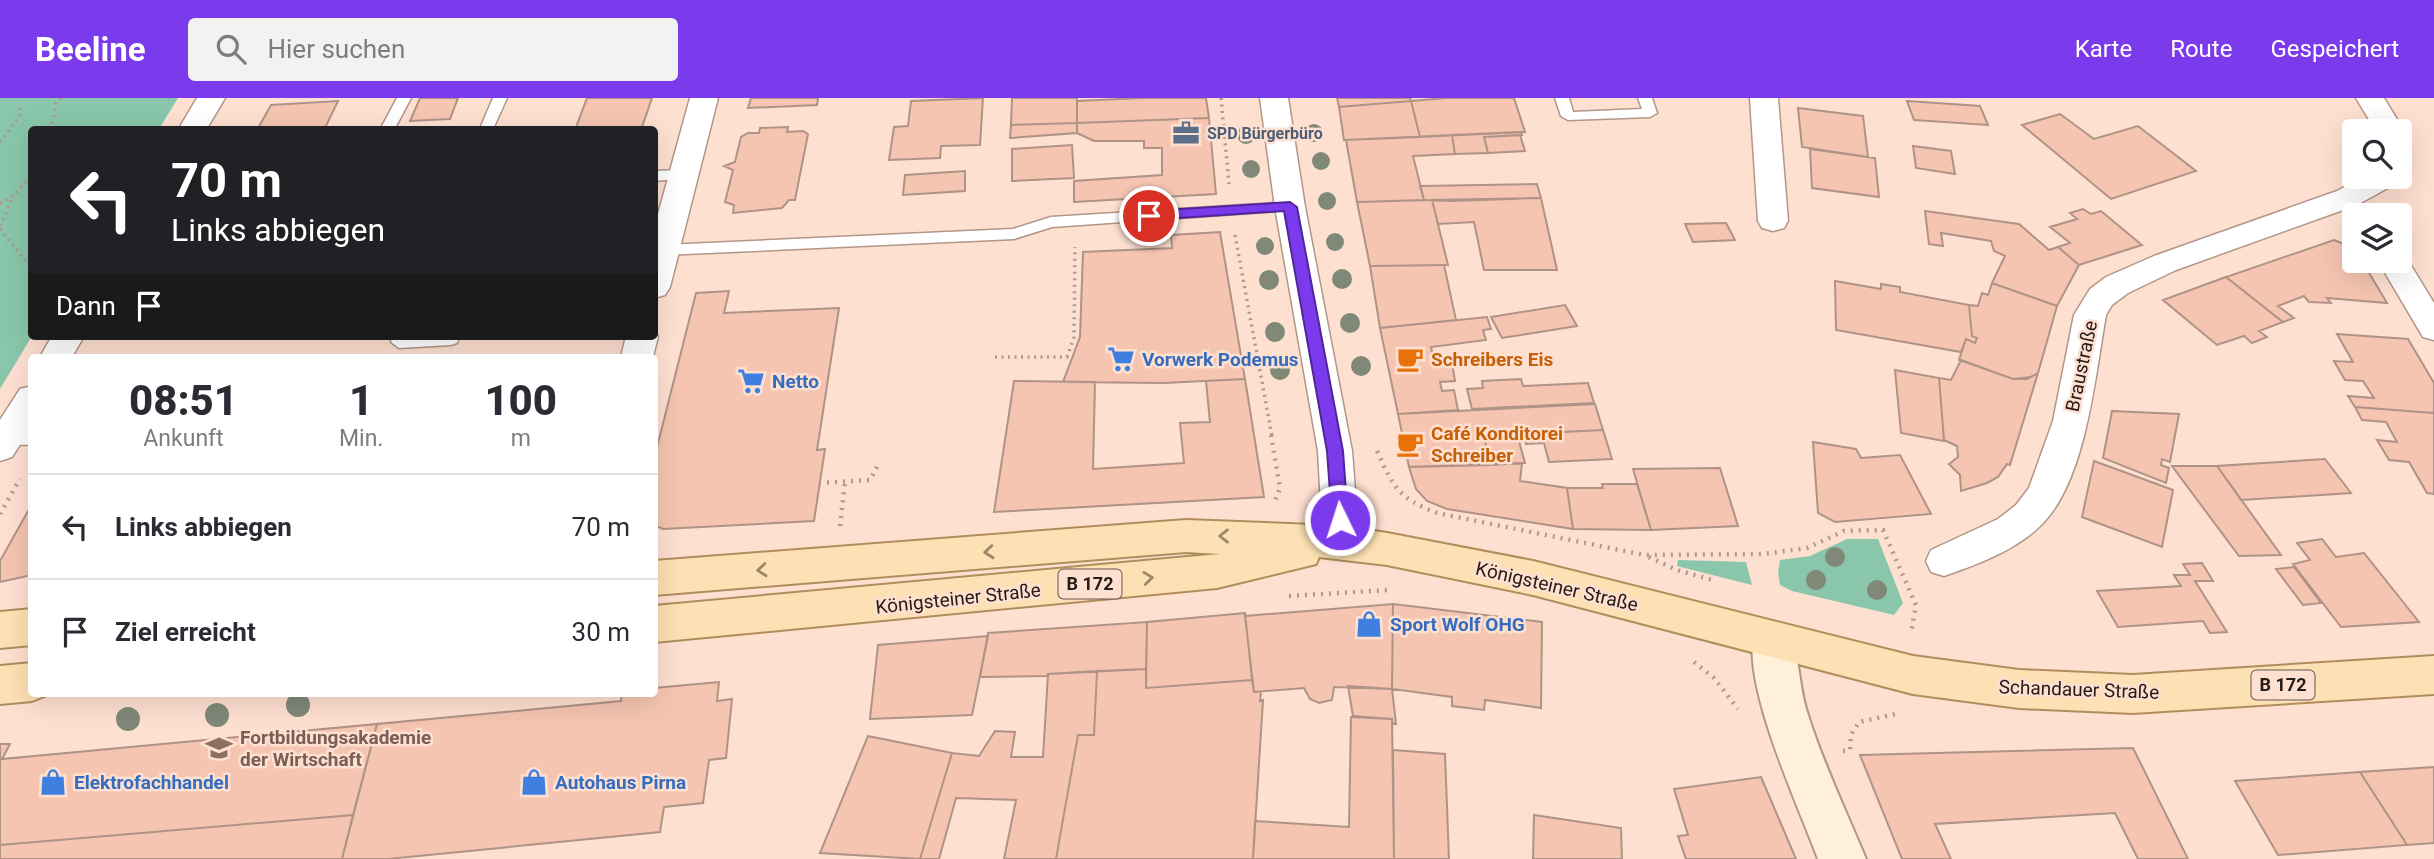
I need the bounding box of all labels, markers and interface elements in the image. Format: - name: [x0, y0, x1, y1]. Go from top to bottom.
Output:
- search box: [188, 18, 678, 81]
- text: Beeline: [35, 30, 146, 69]
- icon: search: [212, 30, 250, 68]
- text: Hier suchen: [268, 34, 405, 64]
- text: Karte: [2075, 35, 2132, 63]
- text: Route: [2170, 35, 2232, 63]
- text: Gespeichert: [2270, 35, 2399, 63]
- office icon: SPD Bürgerbüro: [1171, 118, 1201, 148]
- map controls: [2342, 119, 2412, 273]
- button: search: [2342, 119, 2412, 189]
- place label: SPD Bürgerbüro: [1207, 124, 1323, 143]
- text: 70 m: [171, 152, 282, 209]
- icon: left: [56, 154, 147, 245]
- pin: [1119, 186, 1179, 246]
- icon: arrive: [1130, 197, 1168, 235]
- button: layers: [2342, 203, 2412, 273]
- text: Links abbiegen: [171, 211, 385, 249]
- icon: arrive: [130, 287, 168, 325]
- text: Dann: [56, 291, 116, 321]
- street label: Braustraße: [2061, 318, 2102, 414]
- supermarket icon: Vorwerk Podemus: [1106, 344, 1136, 374]
- cafe icon: Schreibers Eis: [1395, 344, 1425, 374]
- place label: Vorwerk Podemus: [1142, 348, 1299, 371]
- place label: Schreibers Eis: [1431, 348, 1553, 371]
- supermarket icon: Netto: [736, 366, 766, 396]
- place label: Netto: [772, 370, 819, 393]
- text: 08:51: [129, 376, 238, 425]
- text: 1: [349, 376, 373, 425]
- text: 100: [484, 376, 557, 425]
- place label: Café Konditorei Schreiber: [1431, 422, 1563, 467]
- text: Ankunft: [143, 425, 224, 452]
- text: Min.: [339, 425, 383, 452]
- text: m: [511, 425, 531, 452]
- cafe icon: Café Konditorei Schreiber: [1395, 429, 1425, 459]
- position arrow: [1303, 483, 1377, 557]
- icon: left: [56, 508, 94, 546]
- text: Links abbiegen: [115, 512, 292, 542]
- text: 70 m: [572, 512, 630, 542]
- one-way arrow: [1219, 528, 1229, 544]
- one-way arrow: [983, 544, 994, 559]
- street label: Königsteiner Straße: [1473, 557, 1640, 616]
- one-way arrow: [756, 562, 767, 577]
- road number: B 172: [1058, 570, 1122, 598]
- one-way arrow: [1142, 571, 1154, 586]
- street label: Königsteiner Straße: [874, 578, 1042, 619]
- shop icon: Sport Wolf OHG: [1354, 609, 1384, 639]
- icon: arrive: [56, 613, 94, 651]
- place label: Sport Wolf OHG: [1390, 613, 1525, 636]
- text: Ziel erreicht: [115, 617, 256, 647]
- text: 30 m: [572, 617, 630, 647]
- road number: B 172: [2252, 670, 2314, 700]
- street label: Schandauer Straße: [1998, 675, 2160, 704]
- place label: Fortbildungsakademie der Wirtschaft: [240, 726, 431, 771]
- school or university icon: Fortbildungsakademie der Wirtschaft: [204, 733, 234, 763]
- shop icon: Elektrofachhandel: [38, 767, 68, 797]
- shop icon: Autohaus Pirna: [519, 767, 549, 797]
- place label: Elektrofachhandel: [74, 771, 229, 794]
- place label: Autohaus Pirna: [555, 771, 686, 794]

